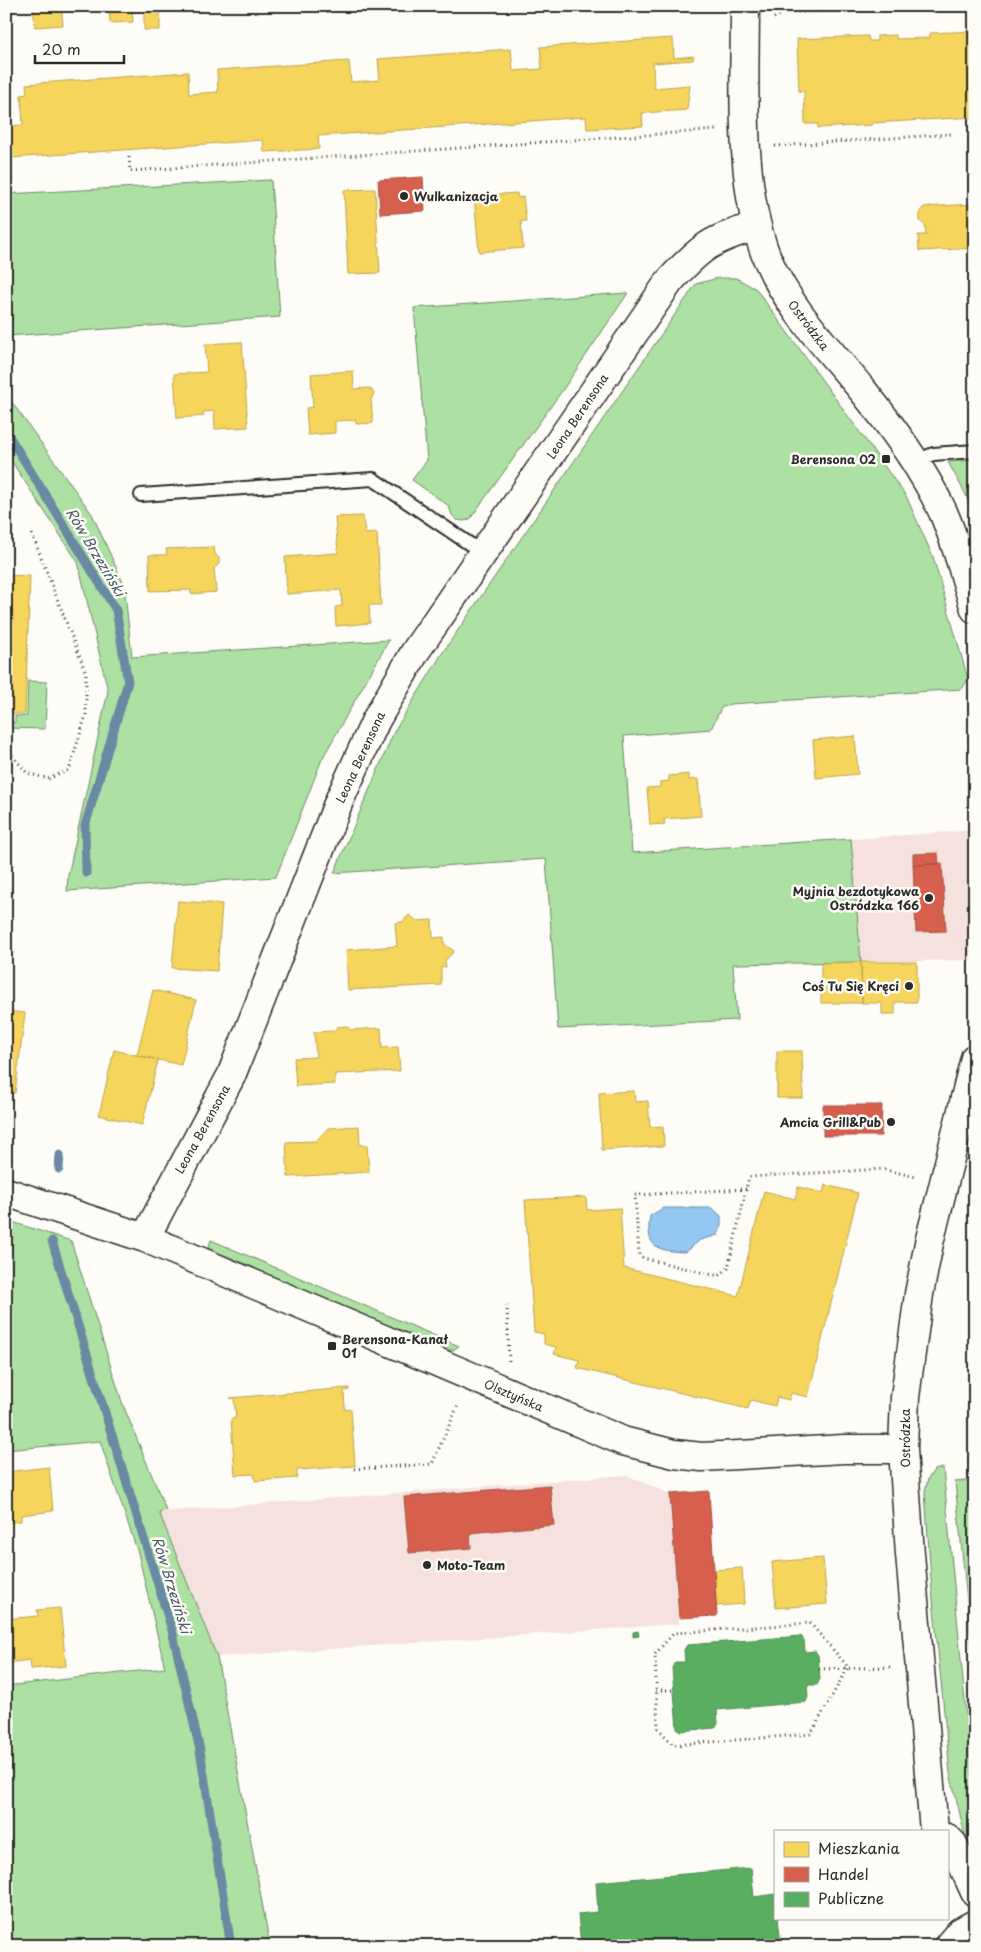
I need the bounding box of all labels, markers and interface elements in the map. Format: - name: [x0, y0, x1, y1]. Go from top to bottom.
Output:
- scale bar: [35, 32, 124, 64]
- text: 20 m: [42, 37, 81, 60]
- place label: Wulkanizacja: [414, 187, 499, 205]
- marker: Wulkanizacja: [398, 190, 410, 202]
- street label: Ostródzka: [784, 296, 834, 354]
- street label: Leona Berensona: [542, 369, 613, 462]
- place label: Berensona 02: [791, 450, 877, 468]
- marker: Berensona 02: [880, 453, 892, 465]
- water label: Rów Brzeziński: [61, 504, 132, 602]
- street label: Leona Berensona: [331, 708, 389, 806]
- place label: Myjnia bezdotykowa Ostródzka 166: [793, 882, 919, 914]
- marker: Myjnia bezdotykowa Ostródzka 166: [923, 892, 935, 904]
- place label: Coś Tu Się Kręci: [802, 977, 899, 995]
- marker: Coś Tu Się Kręci: [903, 980, 915, 992]
- street label: Leona Berensona: [170, 1081, 234, 1177]
- place label: Amcia Grill&Pub: [779, 1113, 881, 1131]
- marker: Amcia Grill&Pub: [885, 1116, 897, 1128]
- place label: Berensona-Kanał 01: [342, 1330, 449, 1362]
- marker: Berensona-Kanał 01: [326, 1340, 338, 1352]
- street label: Olsztyńska: [482, 1374, 547, 1416]
- street label: Ostródzka: [896, 1408, 914, 1468]
- water label: Rów Brzeziński: [147, 1534, 197, 1638]
- place label: Moto-Team: [437, 1556, 505, 1574]
- marker: Moto-Team: [421, 1559, 433, 1571]
- legend: [774, 1830, 948, 1920]
- text: Mieszkania: [818, 1836, 900, 1859]
- text: Handel: [818, 1862, 869, 1885]
- text: Publiczne: [818, 1886, 884, 1909]

